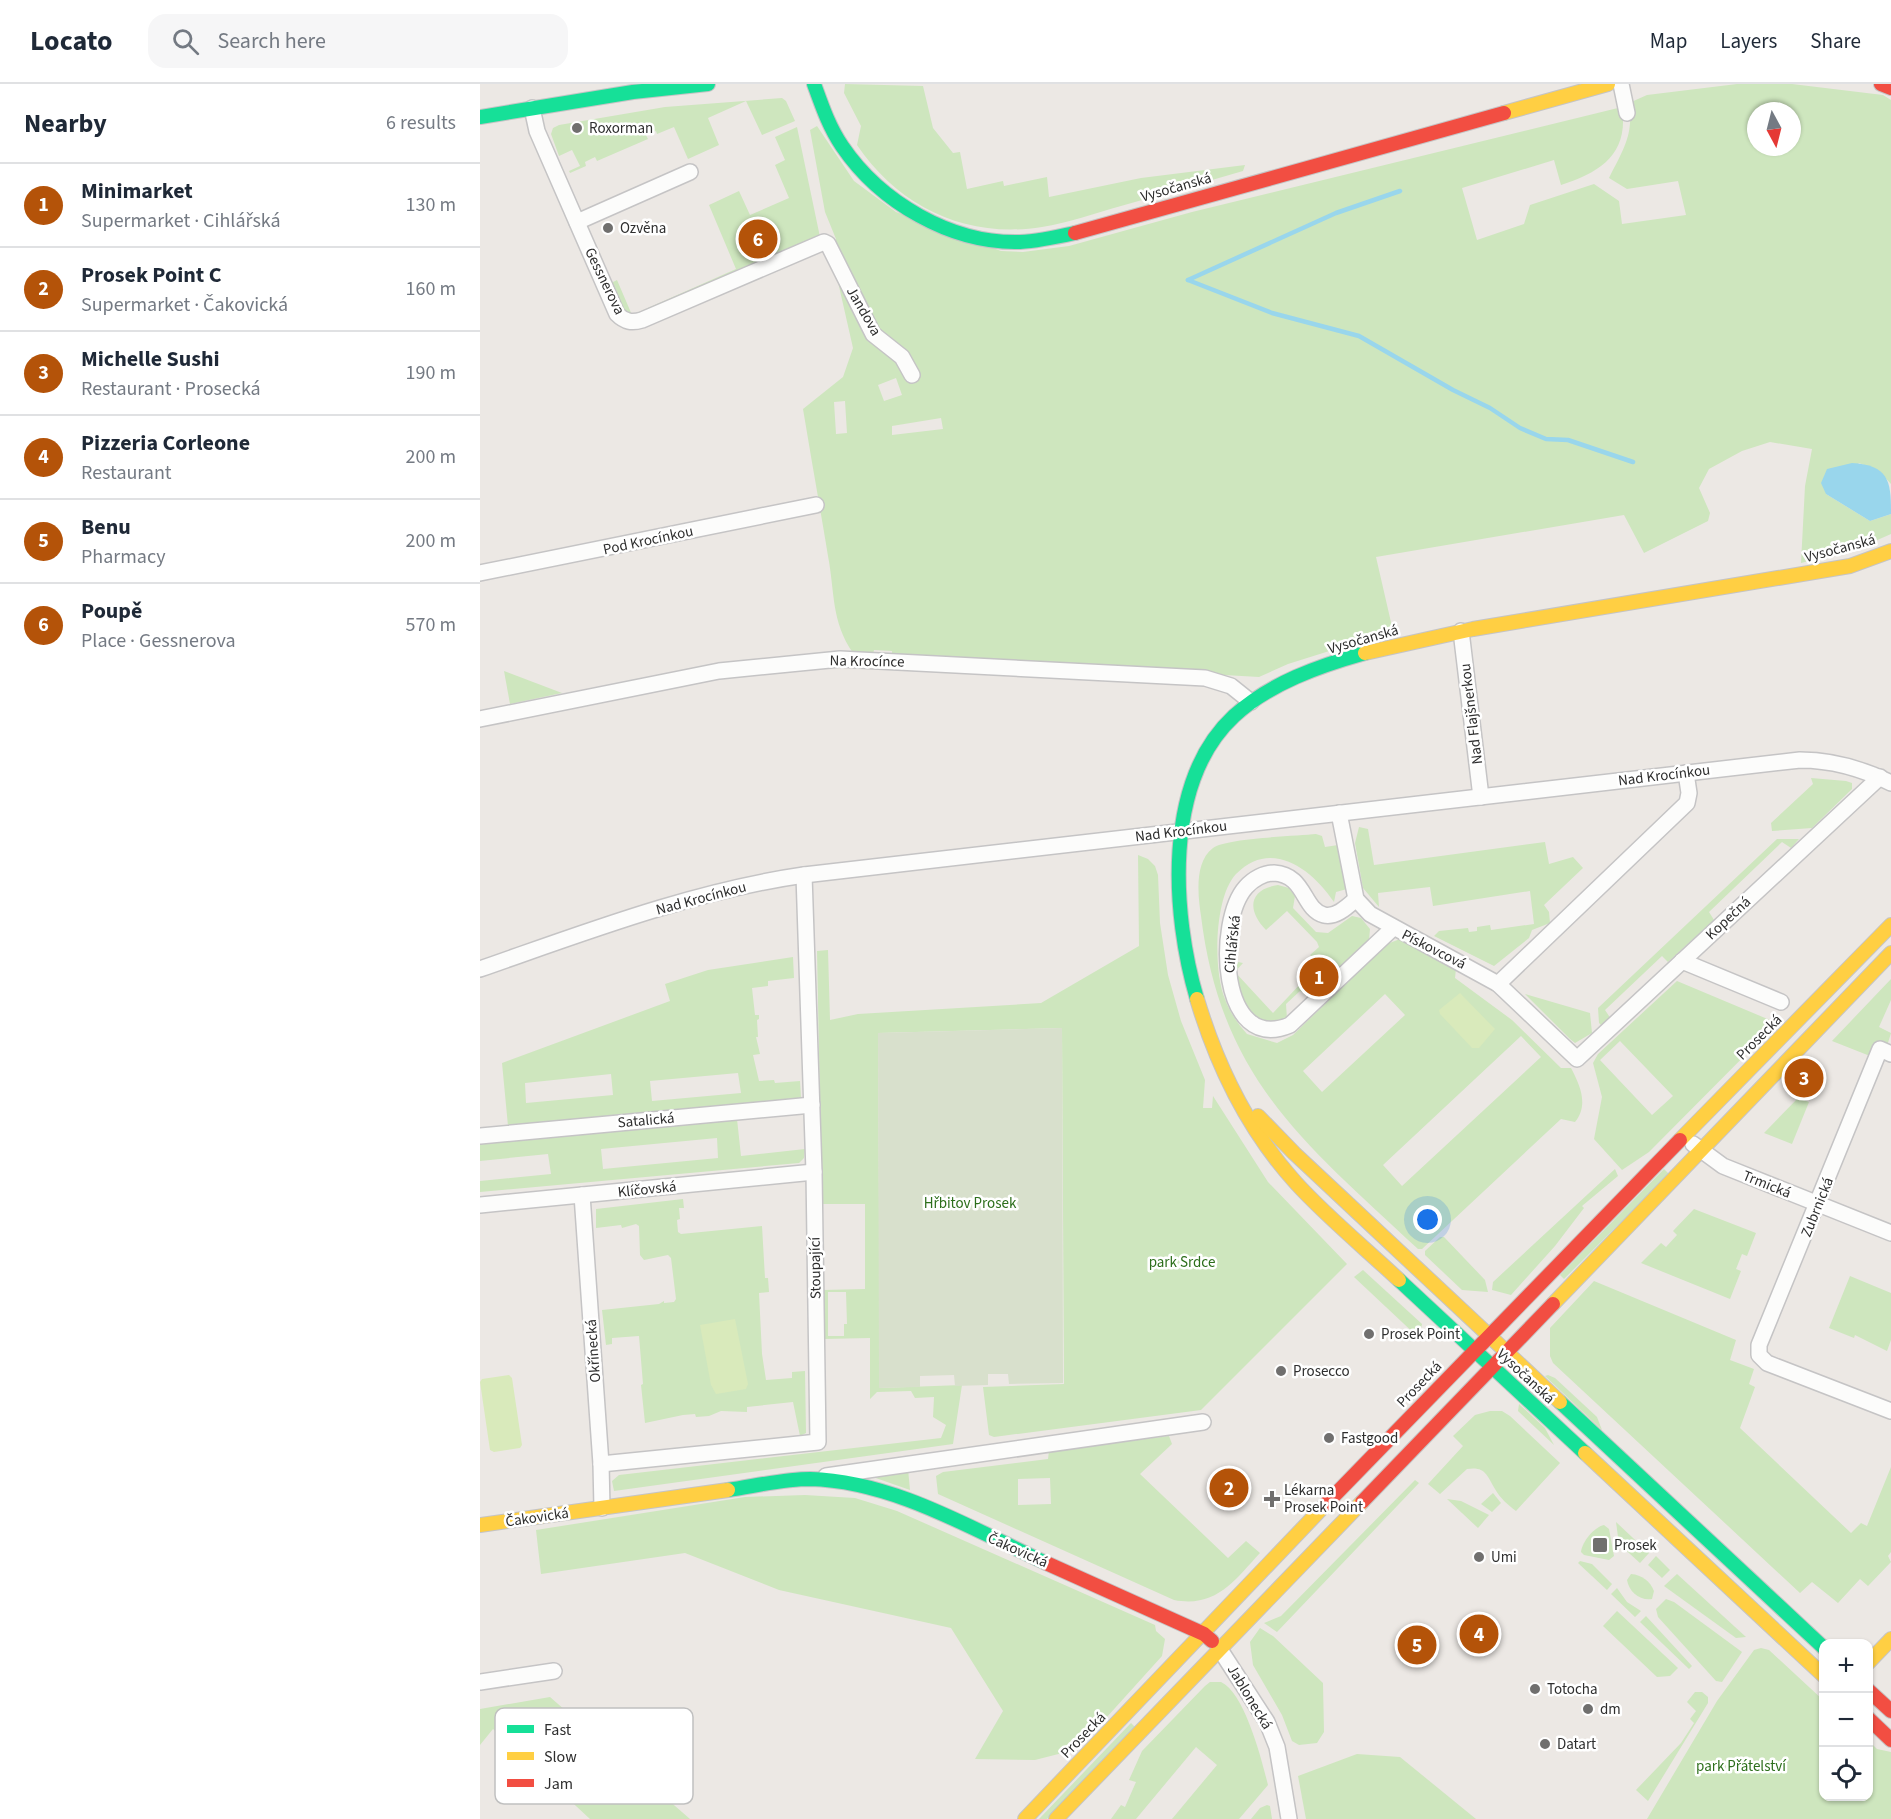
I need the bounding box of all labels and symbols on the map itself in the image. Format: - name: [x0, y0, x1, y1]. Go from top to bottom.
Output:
- north arrow: [1747, 102, 1801, 156]
- place label: Roxorman: [589, 118, 653, 139]
- marker: Roxorman: [570, 121, 584, 135]
- street label: Vysočanská: [1138, 167, 1214, 208]
- pin: 6: [738, 216, 778, 262]
- place label: Ozvěna: [620, 218, 666, 239]
- marker: Ozvěna: [601, 221, 615, 235]
- street label: Gessnerova: [579, 244, 630, 318]
- street label: Jandova: [841, 283, 886, 340]
- street label: Pod Krocínkou: [601, 521, 695, 560]
- street label: Vysočanská: [1802, 529, 1878, 568]
- street label: Vysočanská: [1325, 619, 1401, 660]
- street label: Na Krocínce: [829, 650, 905, 673]
- street label: Nad Flajšnerkou: [1455, 662, 1488, 766]
- street label: Nad Krocínkou: [1617, 759, 1711, 792]
- street label: Nad Krocínkou: [1134, 815, 1228, 848]
- street label: Nad Krocínkou: [654, 876, 749, 921]
- street label: Kopečná: [1701, 892, 1756, 945]
- street label: Cihlářská: [1219, 914, 1246, 974]
- street label: Pískovcová: [1398, 924, 1470, 975]
- pin: 1: [1300, 954, 1338, 1000]
- street label: Prosecká: [1732, 1010, 1787, 1065]
- pin: 3: [1784, 1056, 1824, 1100]
- street label: Satalická: [617, 1108, 675, 1133]
- street label: Trmická: [1740, 1165, 1794, 1204]
- street label: Zubrnická: [1796, 1174, 1839, 1240]
- street label: Klíčovská: [617, 1176, 677, 1203]
- park label: Hřbitov Prosek: [924, 1193, 1017, 1214]
- your location: [1413, 1205, 1442, 1234]
- street label: Stoupající: [804, 1235, 827, 1299]
- park label: park Srdce: [1149, 1252, 1215, 1273]
- street label: Okřínecká: [581, 1319, 606, 1383]
- place label: Prosek Point: [1381, 1324, 1460, 1345]
- marker: Prosek Point: [1362, 1327, 1376, 1341]
- street label: Vysočanská: [1492, 1344, 1559, 1409]
- street label: Prosecká: [1392, 1357, 1447, 1412]
- place label: Prosecco: [1293, 1361, 1350, 1382]
- marker: Prosecco: [1274, 1364, 1288, 1378]
- place label: Fastgood: [1341, 1428, 1398, 1449]
- marker: Fastgood: [1322, 1431, 1336, 1445]
- pin: 2: [1210, 1466, 1248, 1510]
- place label: Lékarna Prosek Point: [1284, 1480, 1363, 1518]
- marker: Lékarna Prosek Point: [1265, 1492, 1279, 1506]
- street label: Čakovická: [504, 1503, 570, 1532]
- street label: Čakovická: [984, 1528, 1051, 1573]
- place label: Prosek: [1614, 1535, 1657, 1556]
- marker: Prosek: [1591, 1536, 1609, 1554]
- place label: Umi: [1491, 1547, 1517, 1568]
- marker: Umi: [1472, 1550, 1486, 1564]
- pin: 4: [1460, 1612, 1498, 1656]
- pin: 5: [1398, 1622, 1436, 1668]
- street label: Jablonecká: [1222, 1661, 1277, 1734]
- place label: Totocha: [1547, 1679, 1597, 1700]
- marker: Totocha: [1528, 1682, 1542, 1696]
- place label: dm: [1600, 1699, 1621, 1720]
- marker: dm: [1581, 1702, 1595, 1716]
- legend: [495, 1708, 693, 1804]
- street label: Prosecká: [1056, 1708, 1111, 1763]
- text: Fast: [544, 1719, 572, 1741]
- place label: Datart: [1557, 1734, 1596, 1755]
- marker: Datart: [1538, 1737, 1552, 1751]
- text: Slow: [544, 1746, 577, 1768]
- park label: park Přátelství: [1696, 1756, 1787, 1777]
- text: Jam: [544, 1773, 573, 1795]

